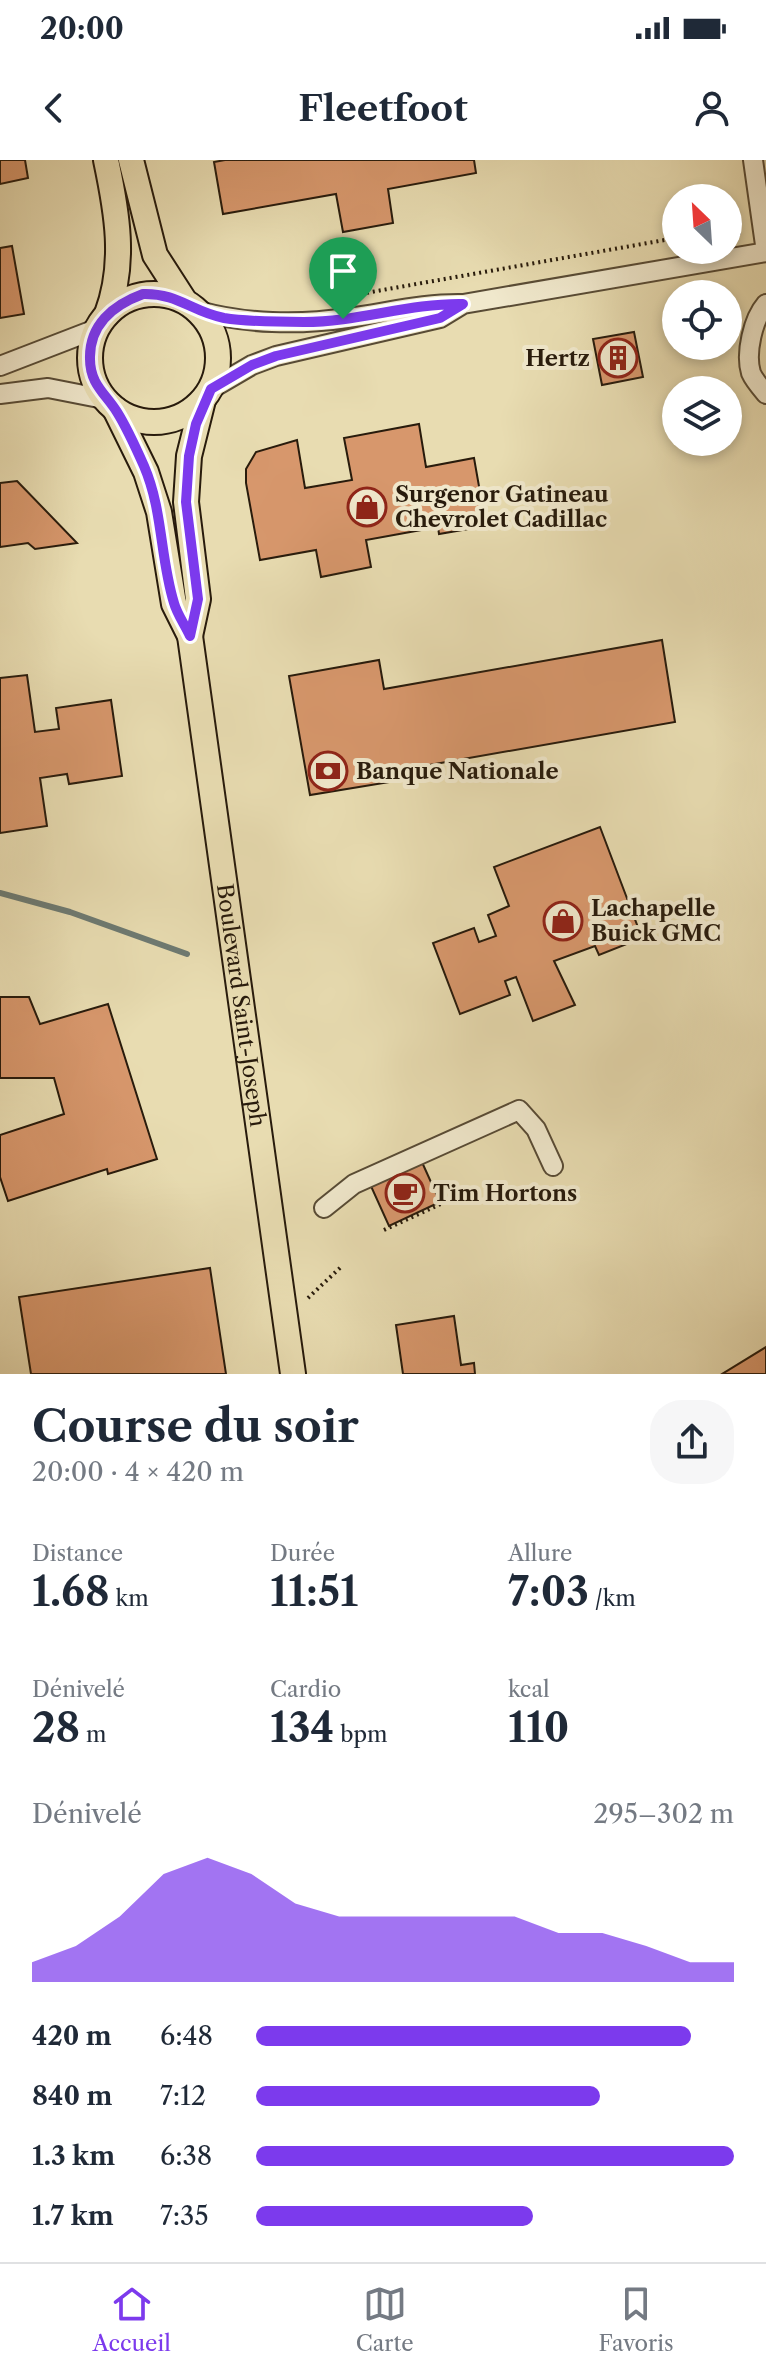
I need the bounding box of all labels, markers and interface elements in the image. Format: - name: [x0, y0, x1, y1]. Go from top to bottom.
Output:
- text: 20:00: [40, 10, 124, 47]
- icon: back: [32, 86, 76, 130]
- text: Fleetfoot: [298, 86, 468, 130]
- icon: person: [690, 86, 734, 130]
- north arrow: [662, 184, 742, 264]
- map controls: [662, 184, 742, 456]
- pin: [309, 237, 377, 319]
- icon: arrive: [321, 249, 365, 293]
- button: locate: [662, 280, 742, 360]
- building icon: Hertz: [597, 337, 639, 379]
- place label: Hertz: [525, 345, 590, 372]
- button: layers: [662, 376, 742, 456]
- place label: Surgenor Gatineau Chevrolet Cadillac: [395, 481, 609, 533]
- shop icon: Surgenor Gatineau Chevrolet Cadillac: [346, 486, 388, 528]
- bank icon: Banque Nationale: [307, 750, 349, 792]
- place label: Banque Nationale: [356, 758, 559, 785]
- street label: Boulevard Saint-Joseph: [211, 882, 271, 1129]
- place label: Lachapelle Buick GMC: [591, 895, 721, 947]
- shop icon: Lachapelle Buick GMC: [542, 900, 584, 942]
- cafe icon: Tim Hortons: [384, 1172, 426, 1214]
- place label: Tim Hortons: [433, 1180, 577, 1207]
- text: Course du soir: [32, 1399, 359, 1453]
- button: share: [650, 1400, 734, 1484]
- text: 20:00 · 4 × 420 m: [32, 1456, 244, 1488]
- text: Distance: [32, 1540, 123, 1567]
- text: Durée: [270, 1540, 335, 1567]
- text: Allure: [508, 1540, 572, 1567]
- text: 1.68: [32, 1567, 110, 1616]
- text: 11:51: [270, 1567, 358, 1616]
- text: 7:03: [508, 1567, 589, 1616]
- text: km: [110, 1585, 149, 1612]
- text: /km: [589, 1585, 636, 1612]
- text: Dénivelé: [32, 1676, 125, 1703]
- text: Cardio: [270, 1676, 341, 1703]
- text: kcal: [508, 1676, 550, 1703]
- text: 28: [32, 1703, 80, 1752]
- text: 134: [270, 1703, 334, 1752]
- text: 110: [508, 1703, 569, 1752]
- text: m: [80, 1721, 107, 1748]
- text: bpm: [334, 1721, 388, 1748]
- text: Dénivelé: [32, 1798, 142, 1830]
- text: 295–302 m: [593, 1798, 734, 1830]
- text: 420 m: [32, 2020, 112, 2052]
- text: 6:48: [160, 2020, 213, 2052]
- text: 840 m: [32, 2080, 112, 2112]
- text: 7:12: [160, 2080, 206, 2112]
- text: 1.3 km: [32, 2140, 115, 2172]
- text: 6:38: [160, 2140, 212, 2172]
- text: 1.7 km: [32, 2200, 114, 2232]
- text: 7:35: [160, 2200, 209, 2232]
- tab: Accueil: [93, 2282, 171, 2357]
- tab: Carte: [356, 2282, 414, 2357]
- tab: Favoris: [599, 2282, 673, 2357]

